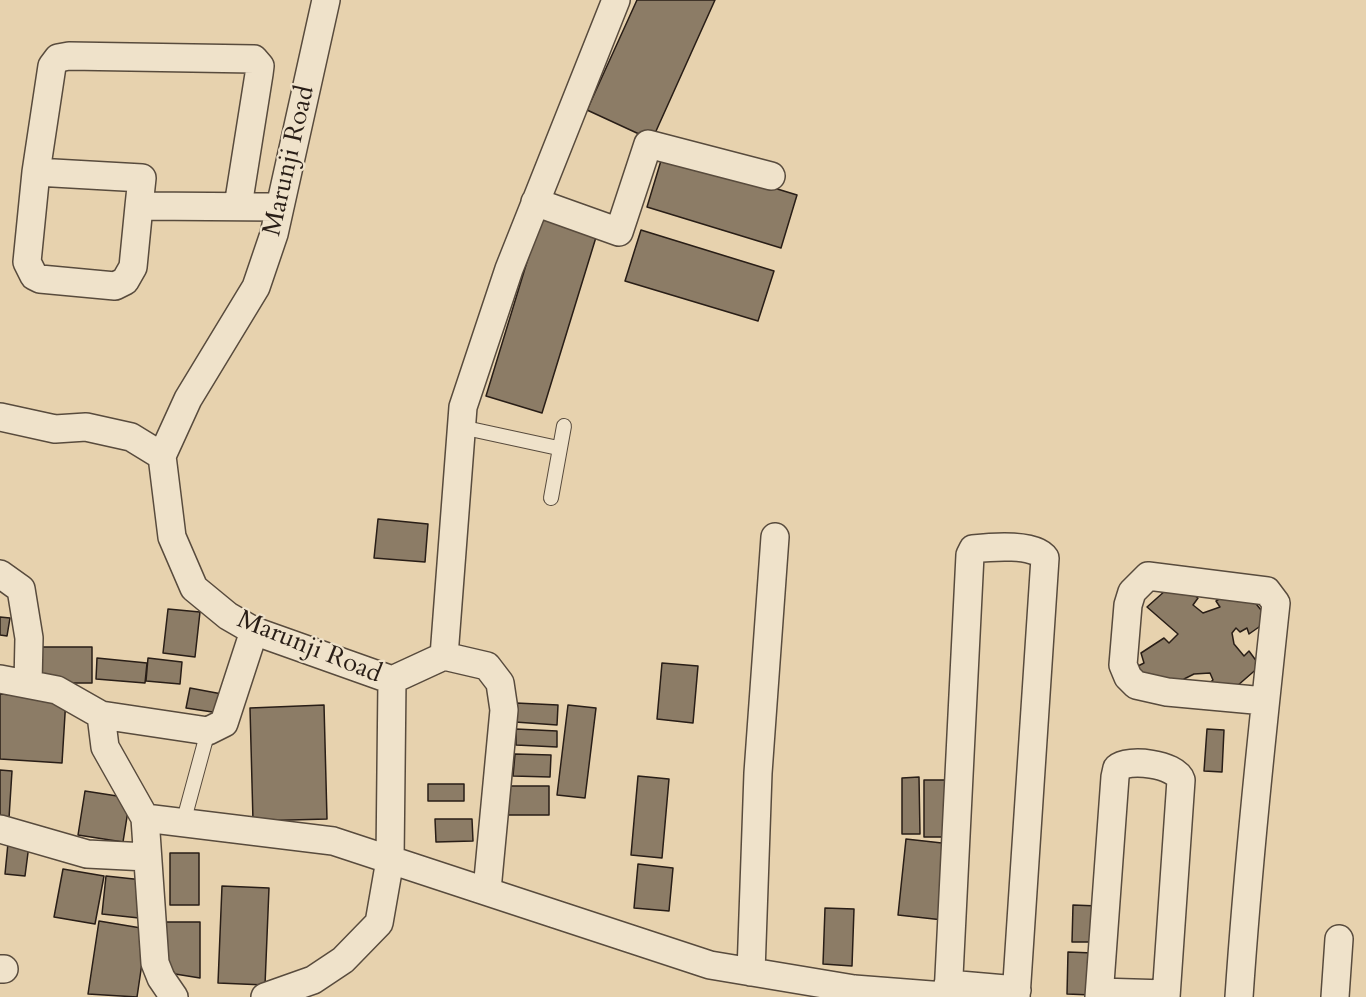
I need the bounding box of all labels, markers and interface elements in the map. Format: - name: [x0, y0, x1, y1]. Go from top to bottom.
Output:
- street label: Marunji Road: [258, 83, 322, 239]
- street label: Marunji Road: [232, 605, 386, 691]

